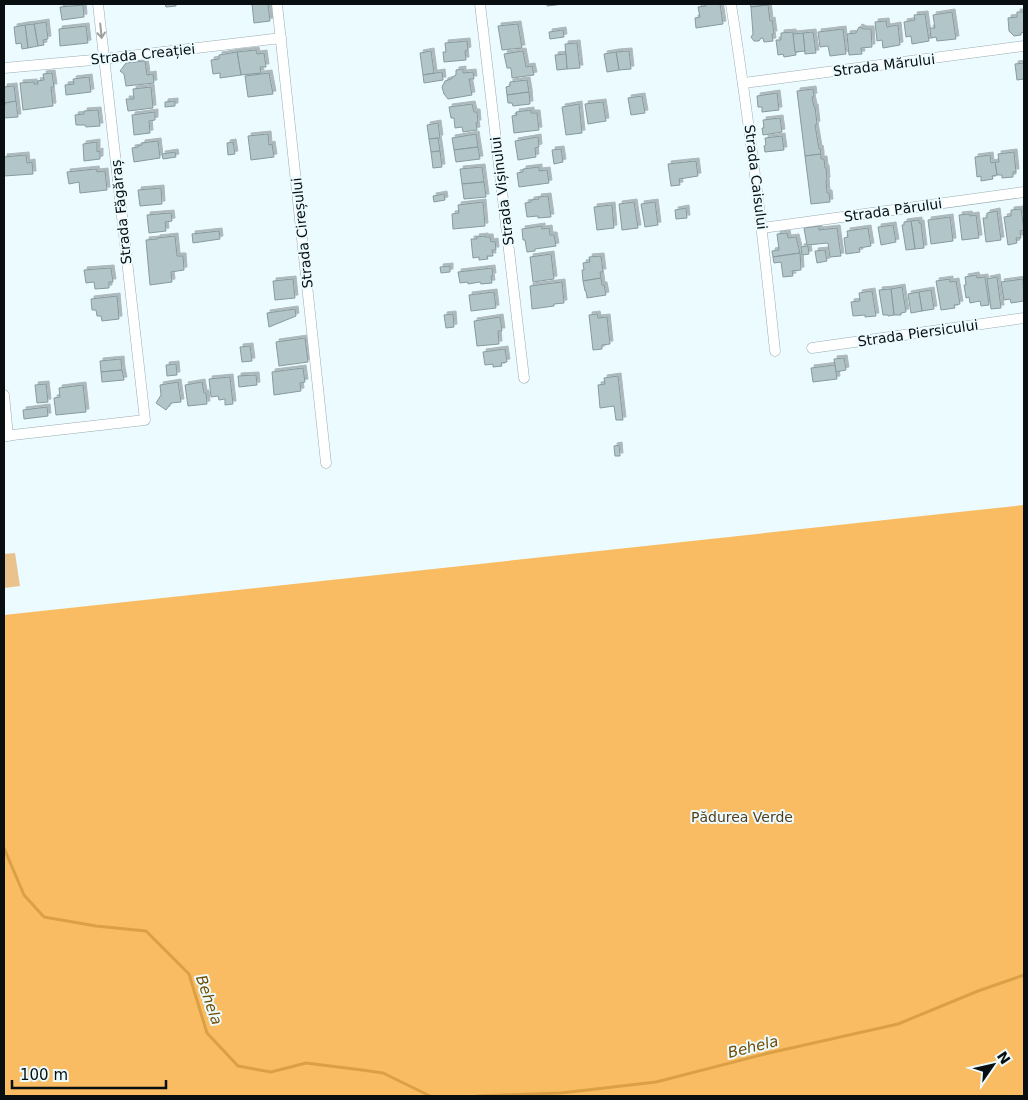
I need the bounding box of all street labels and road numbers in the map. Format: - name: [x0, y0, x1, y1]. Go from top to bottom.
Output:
- street label: Strada Creației: [90, 41, 196, 68]
- street label: Strada Mărului: [832, 51, 936, 79]
- street label: Strada Caisului: [742, 124, 770, 230]
- street label: Strada Vișinului: [487, 136, 518, 246]
- street label: Strada Făgăraș: [108, 159, 135, 265]
- street label: Strada Cireșului: [288, 177, 317, 289]
- street label: Strada Părului: [843, 195, 943, 225]
- street label: Strada Piersicului: [857, 317, 979, 349]

